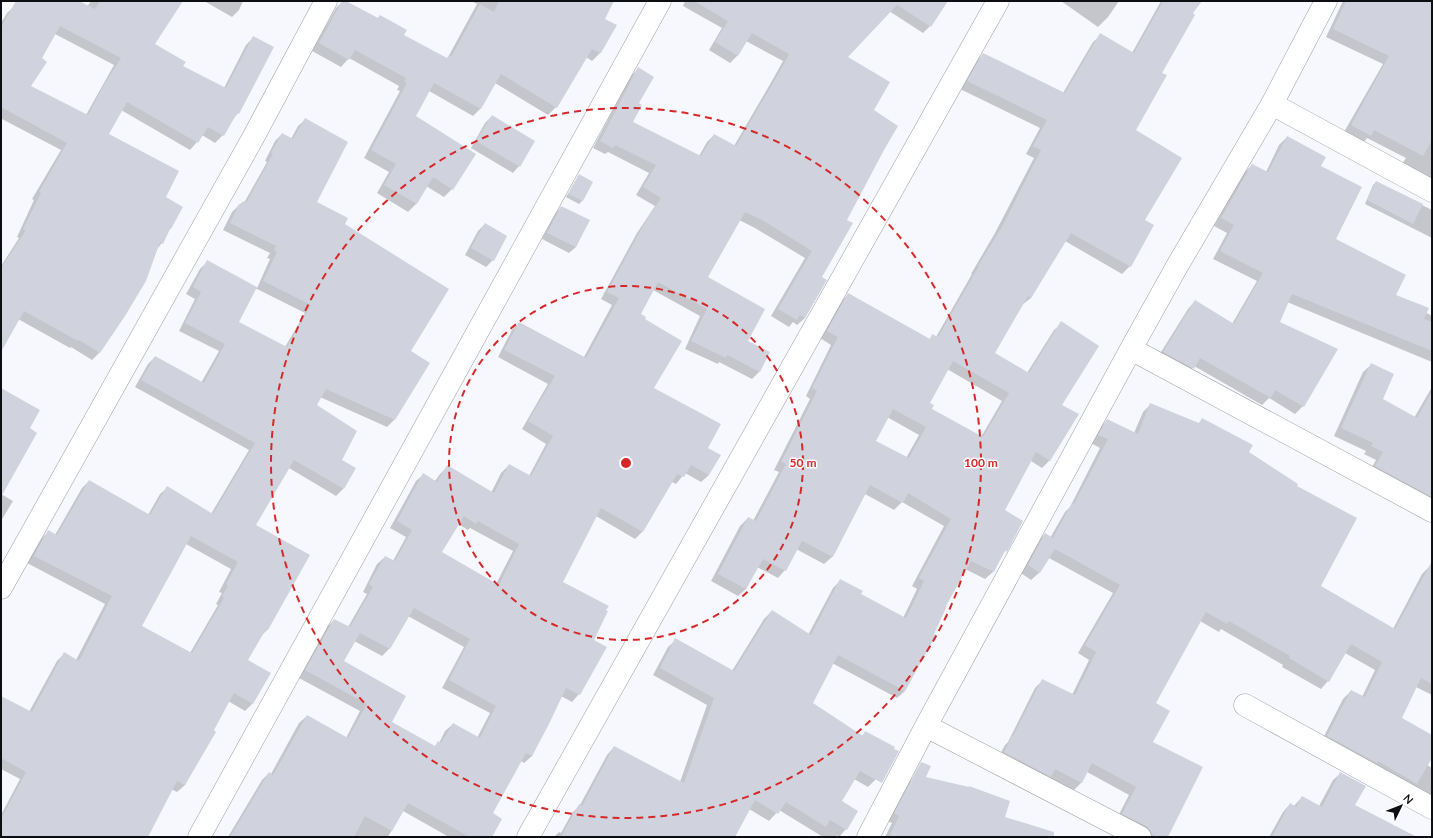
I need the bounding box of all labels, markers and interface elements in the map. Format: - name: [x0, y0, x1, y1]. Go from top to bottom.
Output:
- text: 50 m: [790, 455, 816, 470]
- text: 100 m: [964, 455, 998, 470]
- centre of rings: [619, 456, 633, 470]
- north arrow: [1381, 786, 1421, 826]
- text: N: [1401, 791, 1416, 806]

